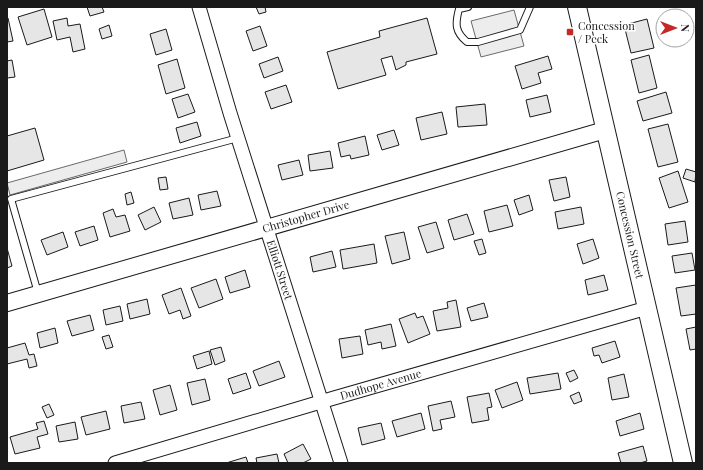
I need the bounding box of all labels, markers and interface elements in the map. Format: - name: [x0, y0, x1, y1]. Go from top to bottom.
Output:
- north arrow: [655, 8, 695, 48]
- place label: Concession / Peck: [578, 18, 635, 46]
- text: N: [678, 24, 693, 32]
- marker: Concession / Peck: [565, 27, 575, 37]
- street label: Concession Street: [613, 190, 648, 280]
- street label: Christopher Drive: [260, 196, 351, 236]
- street label: Elliott Street: [264, 238, 297, 302]
- street label: Dudhope Avenue: [338, 365, 423, 403]

